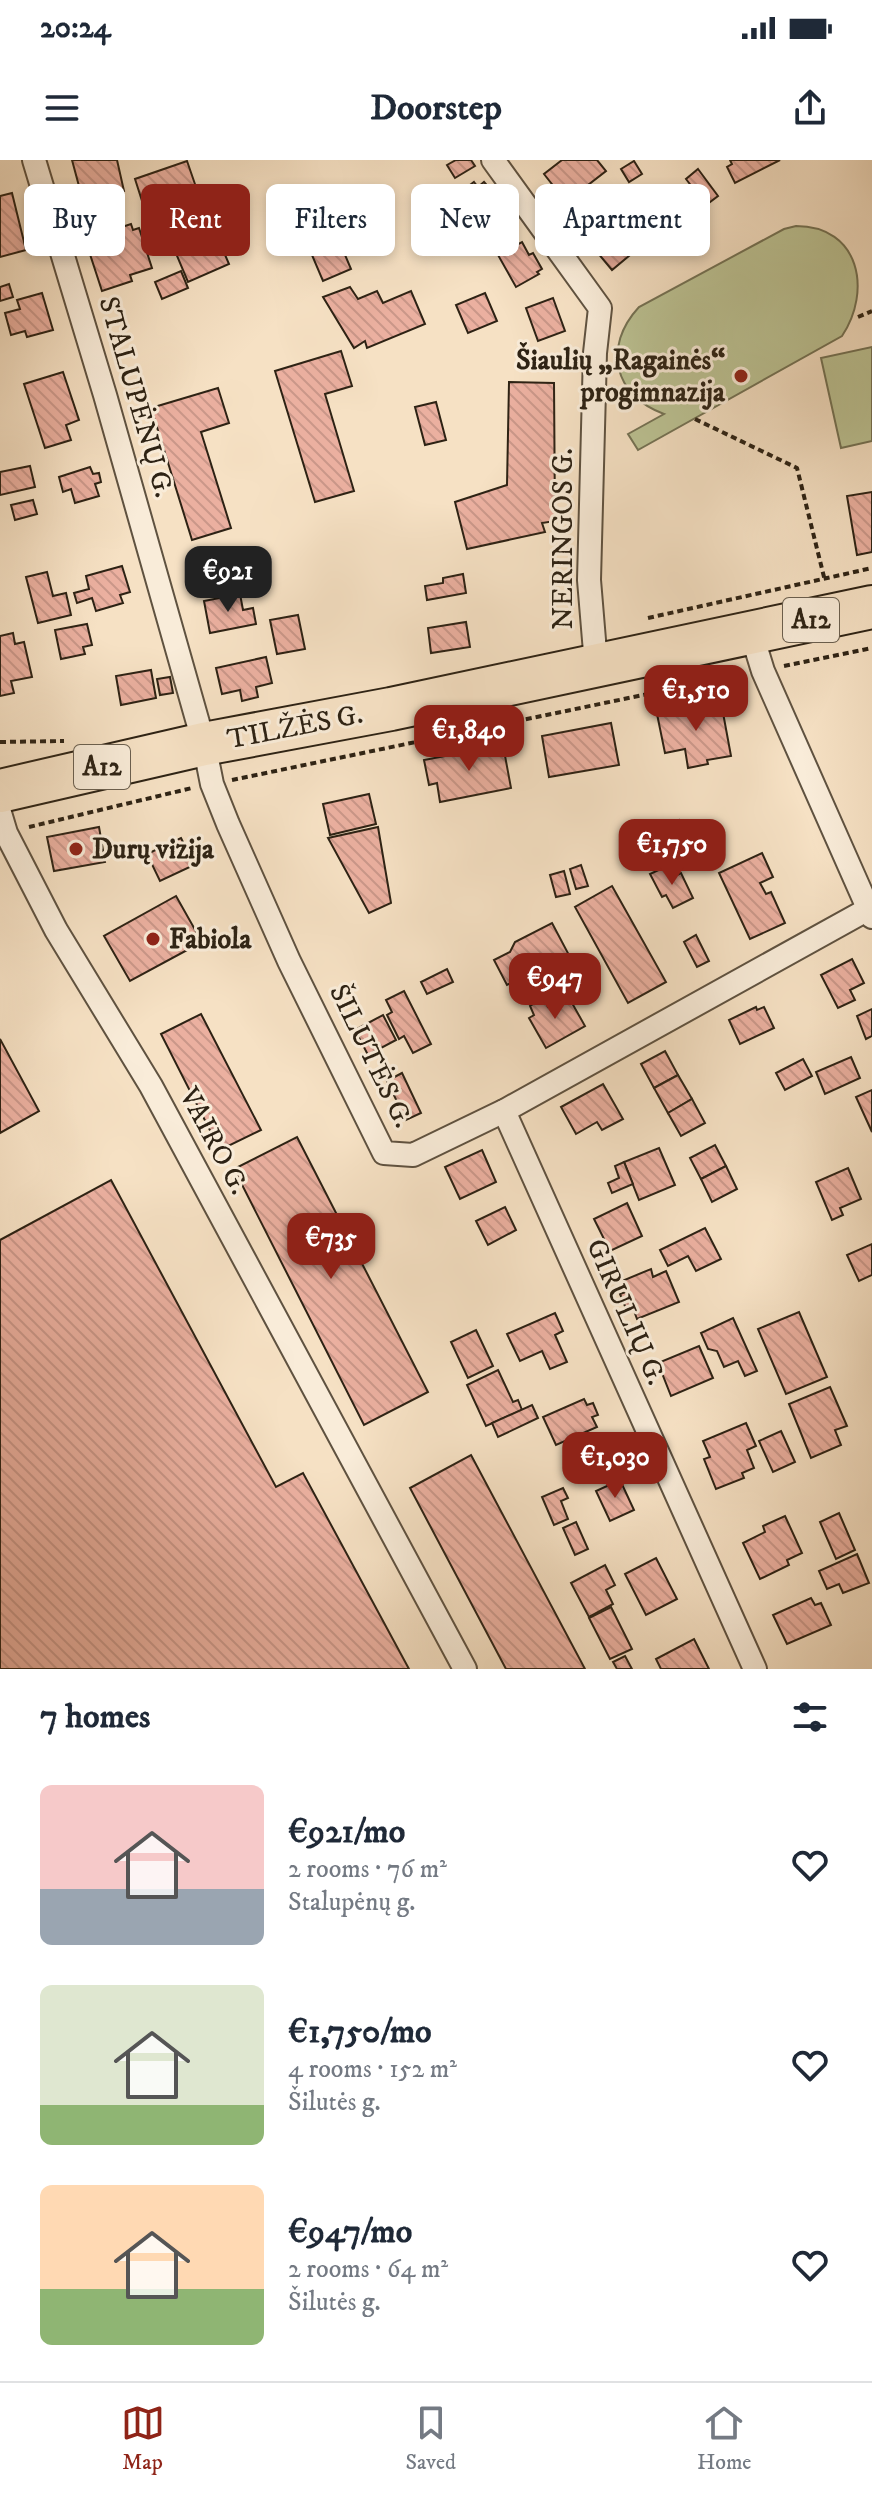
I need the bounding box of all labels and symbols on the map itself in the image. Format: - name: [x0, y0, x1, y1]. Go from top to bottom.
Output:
- street label: STALUPĖNŲ G.: [91, 293, 181, 501]
- place label: Šiaulių „Ragainės“ progimnazija: [516, 342, 726, 410]
- marker: Šiaulių „Ragainės“ progimnazija: [732, 367, 750, 385]
- street label: NERINGOS G.: [546, 448, 581, 630]
- pin: €921: [181, 546, 275, 614]
- road number: A12: [783, 598, 839, 642]
- pin: €1,510: [631, 665, 761, 733]
- street label: TILŽĖS G.: [224, 696, 366, 757]
- pin: €1,840: [404, 705, 534, 773]
- road number: A12: [74, 745, 130, 789]
- pin: €1,750: [607, 819, 737, 887]
- place label: Durų vizija: [92, 832, 215, 867]
- marker: Durų vizija: [67, 840, 85, 858]
- place label: Fabiola: [169, 922, 252, 957]
- marker: Fabiola: [144, 930, 162, 948]
- pin: €947: [508, 953, 602, 1021]
- street label: ŠILUTĖS G.: [321, 978, 422, 1134]
- street label: VAIRO G.: [171, 1081, 257, 1201]
- pin: €735: [284, 1213, 378, 1281]
- street label: GIRULIŲ G.: [578, 1233, 674, 1391]
- pin: €1,030: [550, 1432, 680, 1500]

